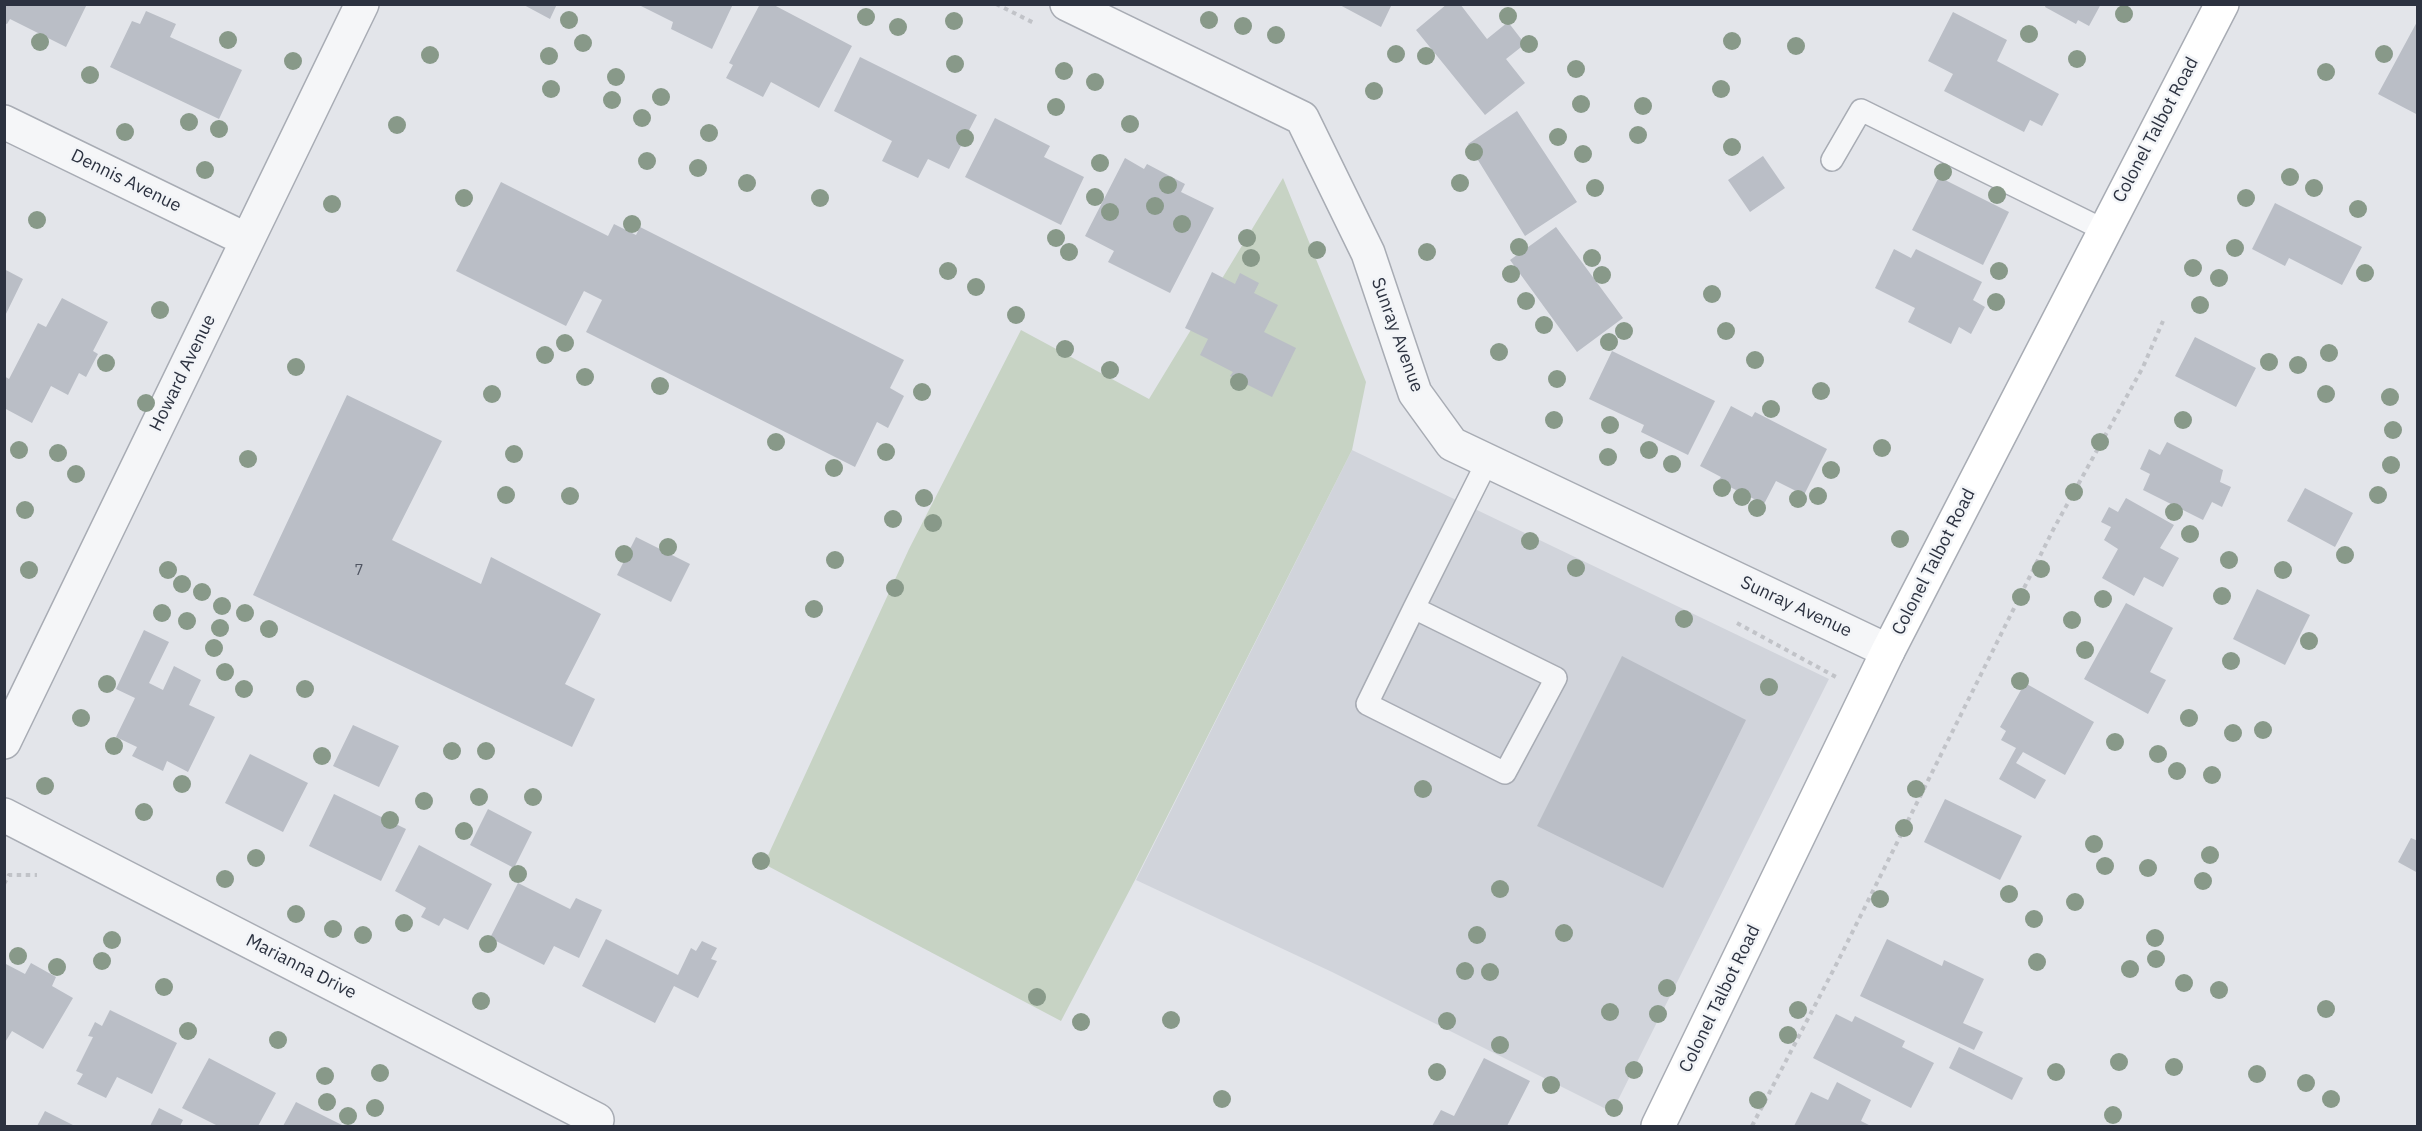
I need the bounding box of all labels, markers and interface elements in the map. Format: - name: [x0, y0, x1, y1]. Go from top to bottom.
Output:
- street label: Colonel Talbot Road: [2109, 54, 2203, 206]
- street label: Dennis Avenue: [67, 145, 185, 217]
- street label: Sunray Avenue: [1366, 275, 1428, 395]
- street label: Howard Avenue: [145, 311, 221, 435]
- street label: Colonel Talbot Road: [1888, 485, 1980, 639]
- house number: 7: [355, 562, 363, 580]
- street label: Sunray Avenue: [1737, 572, 1855, 642]
- street label: Colonel Talbot Road: [1675, 922, 1765, 1076]
- street label: Marianna Drive: [242, 930, 360, 1004]

